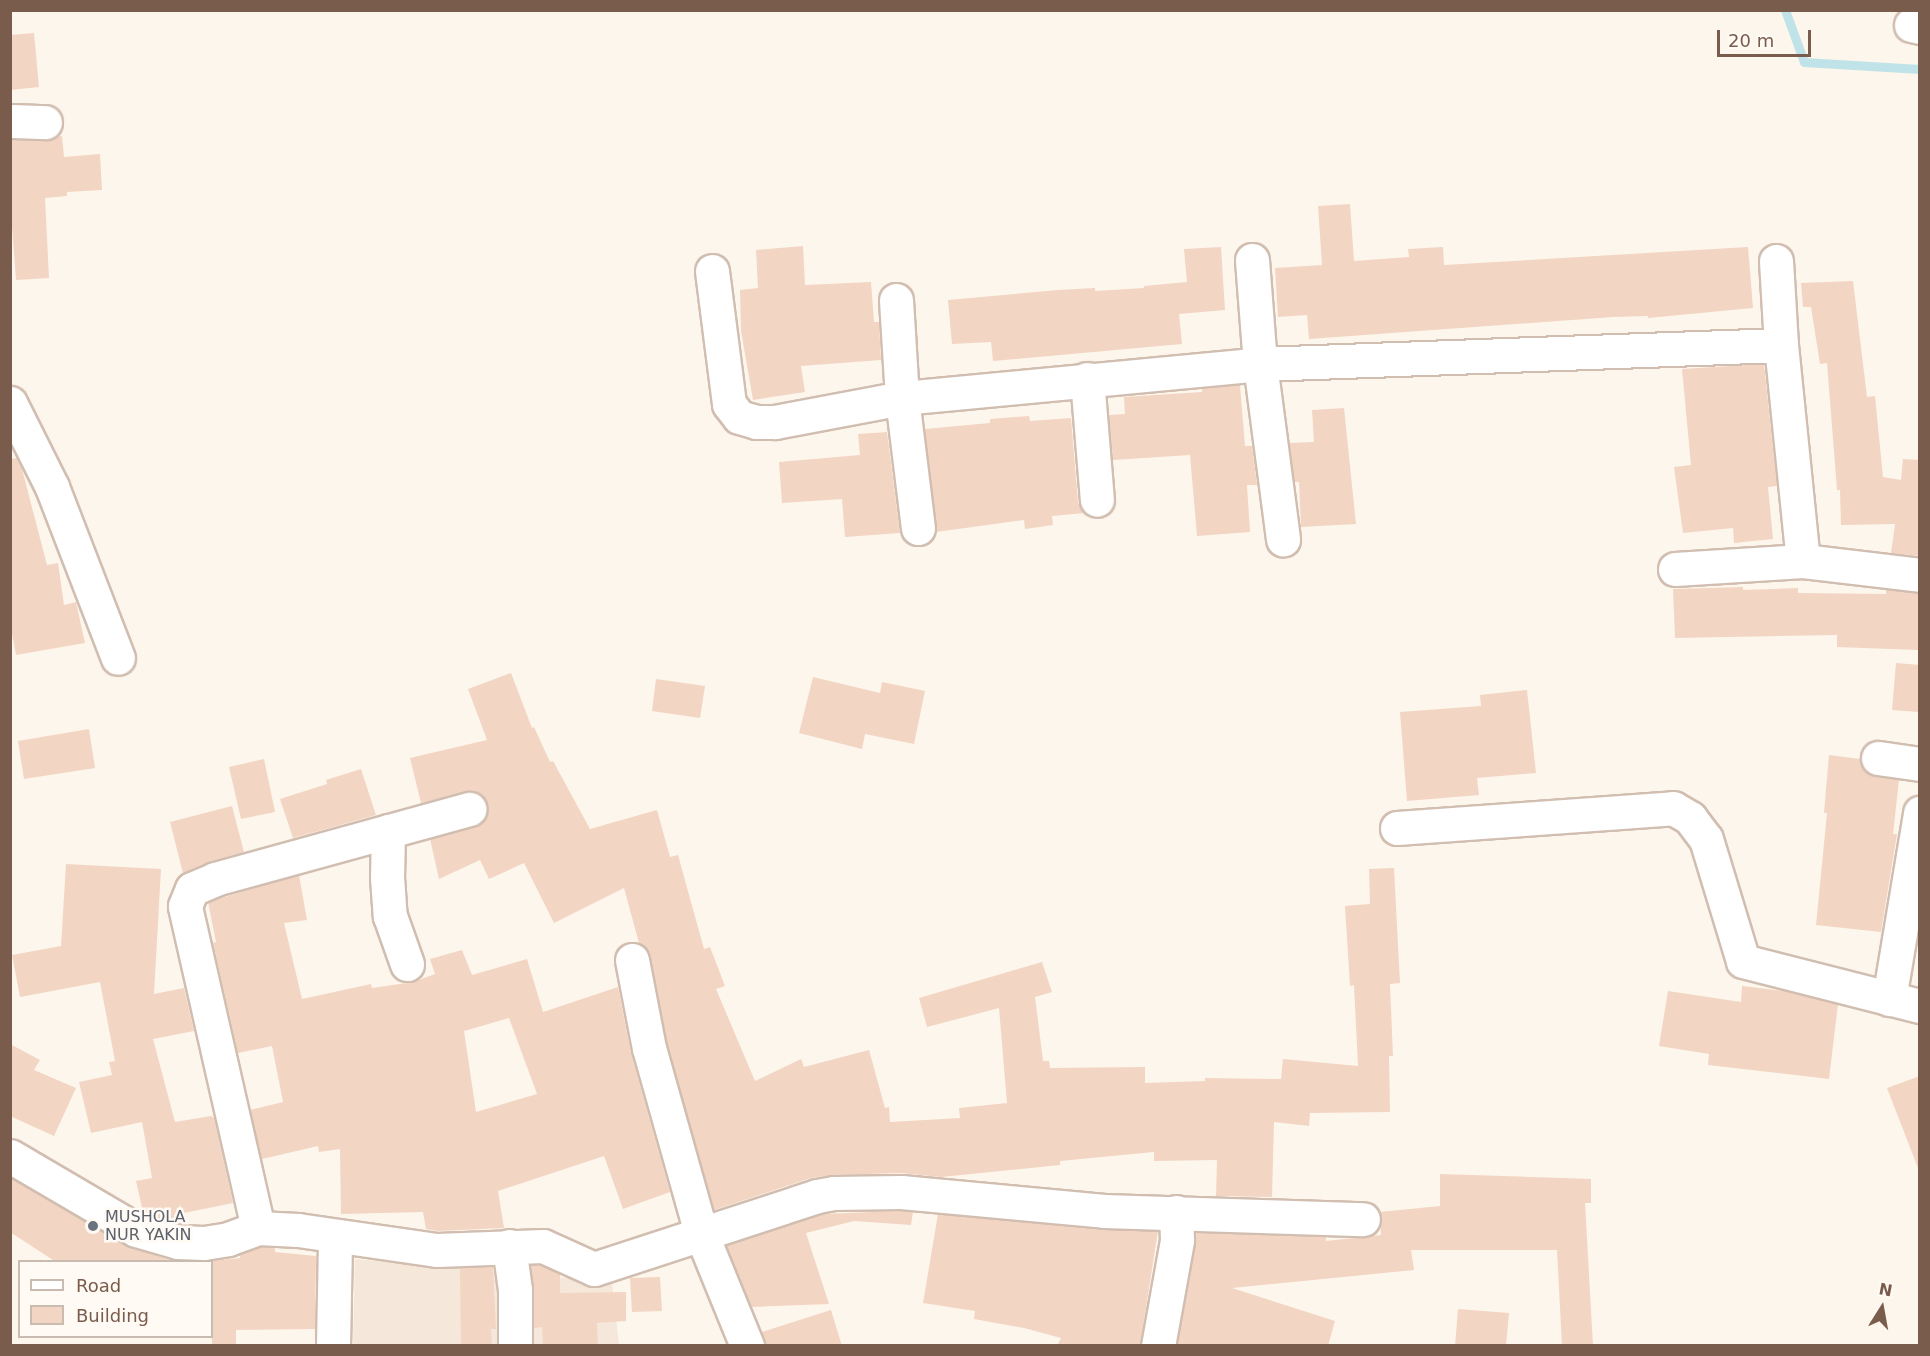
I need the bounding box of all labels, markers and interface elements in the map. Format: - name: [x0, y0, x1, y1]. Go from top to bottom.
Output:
- scale bar: [1720, 18, 1814, 56]
- text: 20 m: [1728, 30, 1774, 51]
- place label: MUSHOLA NUR YAKIN: [105, 1207, 192, 1245]
- marker: MUSHOLA NUR YAKIN: [86, 1219, 100, 1233]
- legend: [18, 1260, 213, 1338]
- text: Road: [76, 1275, 121, 1296]
- north arrow: [1852, 1278, 1912, 1338]
- text: N: [1877, 1279, 1894, 1300]
- text: Building: [76, 1305, 149, 1326]

